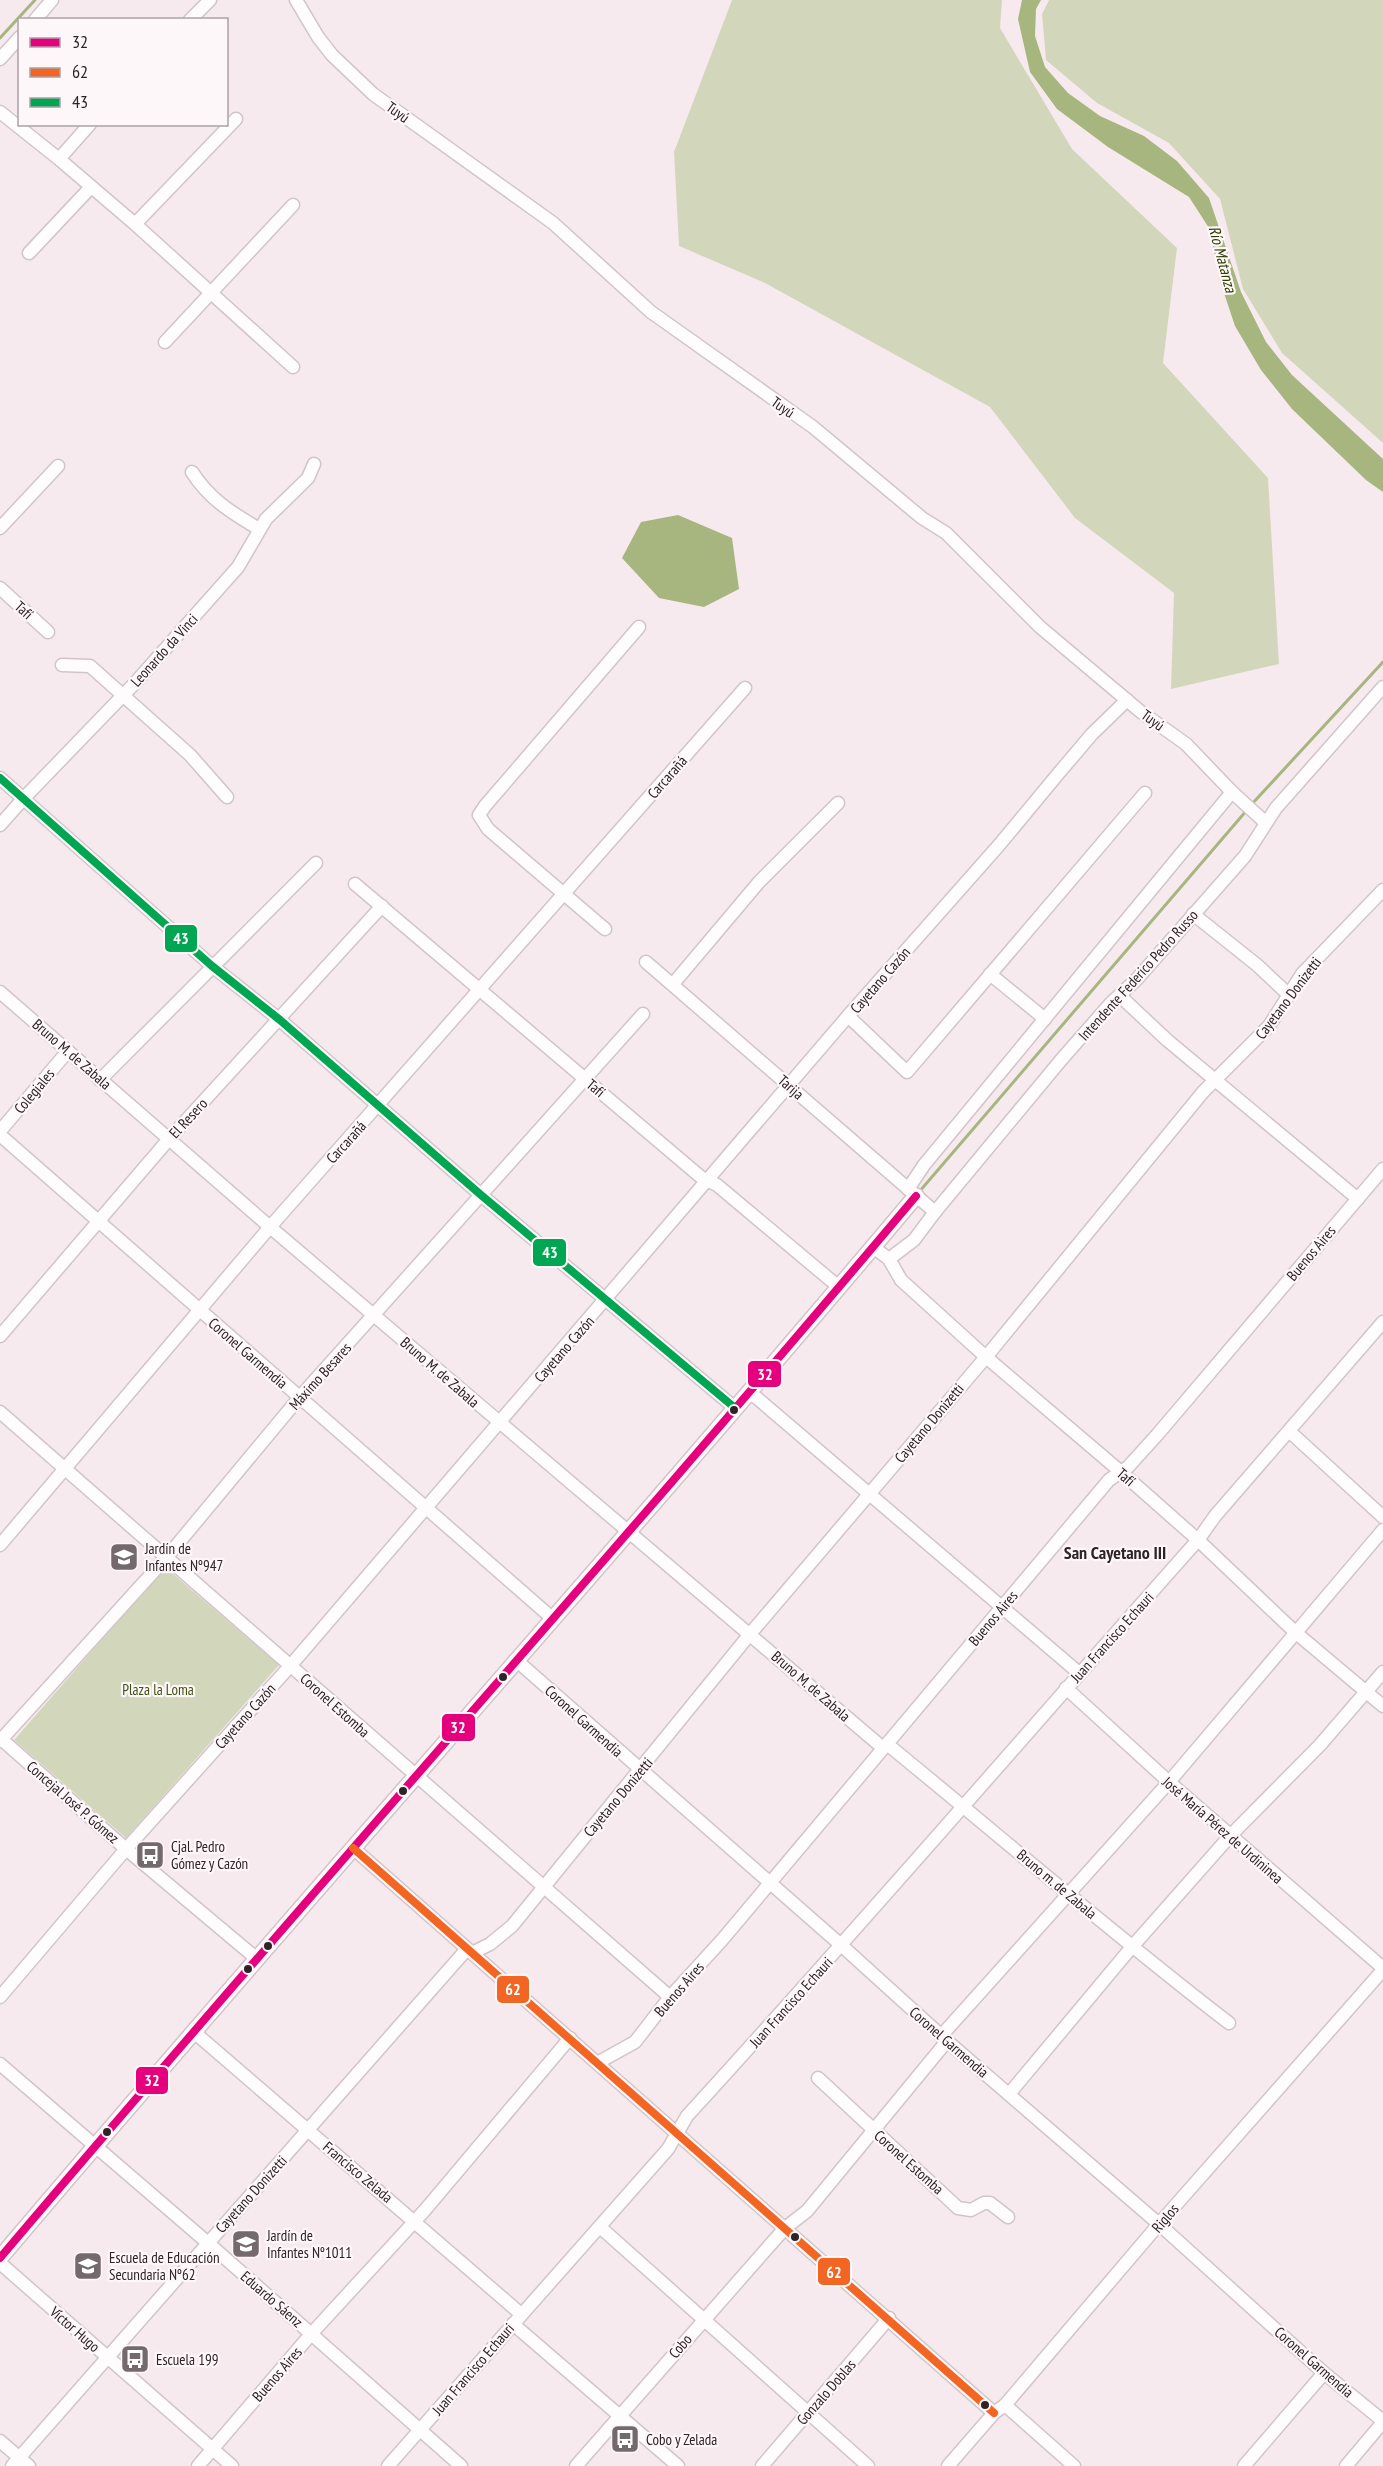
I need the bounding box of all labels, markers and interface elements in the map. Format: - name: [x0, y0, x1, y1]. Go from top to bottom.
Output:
- legend: [18, 18, 228, 126]
- text: 32: [72, 30, 88, 53]
- text: 62: [72, 60, 88, 83]
- text: 43: [72, 90, 88, 113]
- street label: Tuyú: [383, 97, 413, 127]
- water label: Río Matanza: [1205, 224, 1242, 296]
- street label: Tuyú: [768, 392, 798, 422]
- street label: Tafí: [11, 597, 38, 624]
- street label: Leonardo da Vinci: [126, 610, 202, 690]
- street label: Tuyú: [1138, 705, 1168, 735]
- street label: Carcarañá: [643, 752, 691, 802]
- street label: Intendente Federico Pedro Russo: [1074, 906, 1202, 1044]
- line badge: 43: [164, 924, 198, 953]
- text: 43: [173, 928, 189, 948]
- street label: Cayetano Cazón: [846, 943, 914, 1017]
- street label: Cayetano Donizetti: [1251, 953, 1325, 1043]
- street label: Bruno M. de Zabala: [29, 1015, 115, 1093]
- street label: Colegiales: [10, 1065, 58, 1117]
- street label: Tarija: [774, 1071, 808, 1103]
- street label: Tafí: [583, 1075, 610, 1102]
- street label: El Resero: [165, 1094, 211, 1142]
- street label: Carcarañá: [322, 1117, 370, 1167]
- street label: Buenos Aires: [1282, 1221, 1340, 1285]
- line badge: 43: [532, 1238, 567, 1267]
- text: 43: [542, 1242, 558, 1262]
- street label: Cayetano Cazón: [530, 1312, 598, 1386]
- street label: Coronel Garmendia: [204, 1313, 292, 1393]
- street label: Bruno M. de Zabala: [397, 1333, 483, 1411]
- street label: Máximo Besares: [285, 1338, 355, 1414]
- line badge: 32: [747, 1360, 782, 1388]
- text: 32: [757, 1364, 773, 1384]
- street label: Cayetano Donizetti: [890, 1379, 968, 1467]
- unlabelled marker: [728, 1404, 740, 1416]
- street label: Tafí: [1113, 1464, 1140, 1491]
- place label: Jardín de Infantes Nº947: [144, 1539, 223, 1575]
- school or university icon: Jardín de Infantes Nº947: [108, 1541, 140, 1573]
- district label: San Cayetano III: [1064, 1541, 1166, 1564]
- street label: Buenos Aires: [964, 1586, 1022, 1650]
- street label: Juan Francisco Echauri: [1066, 1588, 1158, 1687]
- street label: Bruno M. de Zabala: [768, 1647, 854, 1725]
- street label: Coronel Estomba: [296, 1669, 374, 1741]
- unlabelled marker: [497, 1671, 509, 1683]
- street label: Cayetano Cazón: [211, 1679, 279, 1753]
- park label: Plaza la Loma: [122, 1680, 194, 1699]
- street label: Coronel Garmendia: [541, 1681, 627, 1761]
- line badge: 32: [441, 1713, 476, 1742]
- text: 32: [450, 1717, 466, 1737]
- street label: Cayetano Donizetti: [579, 1753, 657, 1841]
- street label: Concejal José P. Gómez: [23, 1757, 123, 1847]
- street label: José María Pérez de Urdininea: [1158, 1772, 1287, 1888]
- unlabelled marker: [397, 1785, 409, 1797]
- place label: Cjal. Pedro Gómez y Cazón: [171, 1837, 248, 1873]
- bus stop icon: Cjal. Pedro Gómez y Cazón: [134, 1839, 166, 1871]
- street label: Bruno m. de Zabala: [1013, 1845, 1101, 1923]
- unlabelled marker: [262, 1940, 274, 1952]
- street label: Juan Francisco Echauri: [745, 1953, 837, 2052]
- street label: Buenos Aires: [650, 1958, 708, 2020]
- unlabelled marker: [242, 1963, 254, 1975]
- line badge: 62: [496, 1975, 530, 2004]
- text: 62: [505, 1979, 521, 1999]
- street label: Coronel Garmendia: [905, 2002, 993, 2082]
- line badge: 32: [135, 2066, 169, 2095]
- text: 32: [144, 2070, 160, 2090]
- unlabelled marker: [101, 2126, 113, 2138]
- street label: Coronel Estomba: [870, 2126, 948, 2198]
- street label: Francisco Zelada: [319, 2137, 397, 2207]
- street label: Cayetano Donizetti: [211, 2151, 291, 2237]
- street label: Riglos: [1147, 2200, 1183, 2236]
- place label: Jardín de Infantes Nº1011: [266, 2226, 352, 2262]
- school or university icon: Jardín de Infantes Nº1011: [230, 2228, 262, 2260]
- unlabelled marker: [789, 2231, 801, 2243]
- place label: Escuela de Educación Secundaria Nº62: [109, 2248, 220, 2284]
- school or university icon: Escuela de Educación Secundaria Nº62: [72, 2250, 104, 2282]
- line badge: 62: [817, 2257, 851, 2286]
- text: 62: [826, 2262, 842, 2282]
- street label: Eduardo Sáenz: [237, 2267, 307, 2331]
- street label: Víctor Hugo: [45, 2301, 104, 2356]
- street label: Juan Francisco Echauri: [427, 2319, 518, 2420]
- street label: Coronel Garmendia: [1270, 2322, 1358, 2402]
- street label: Cobo: [664, 2330, 696, 2362]
- bus stop icon: Escuela 199: [119, 2343, 151, 2375]
- street label: Buenos Aires: [248, 2343, 306, 2405]
- place label: Escuela 199: [156, 2350, 218, 2369]
- street label: Gonzalo Doblas: [792, 2355, 860, 2429]
- unlabelled marker: [979, 2399, 991, 2411]
- bus stop icon: Cobo y Zelada: [609, 2423, 641, 2455]
- place label: Cobo y Zelada: [646, 2430, 717, 2449]

